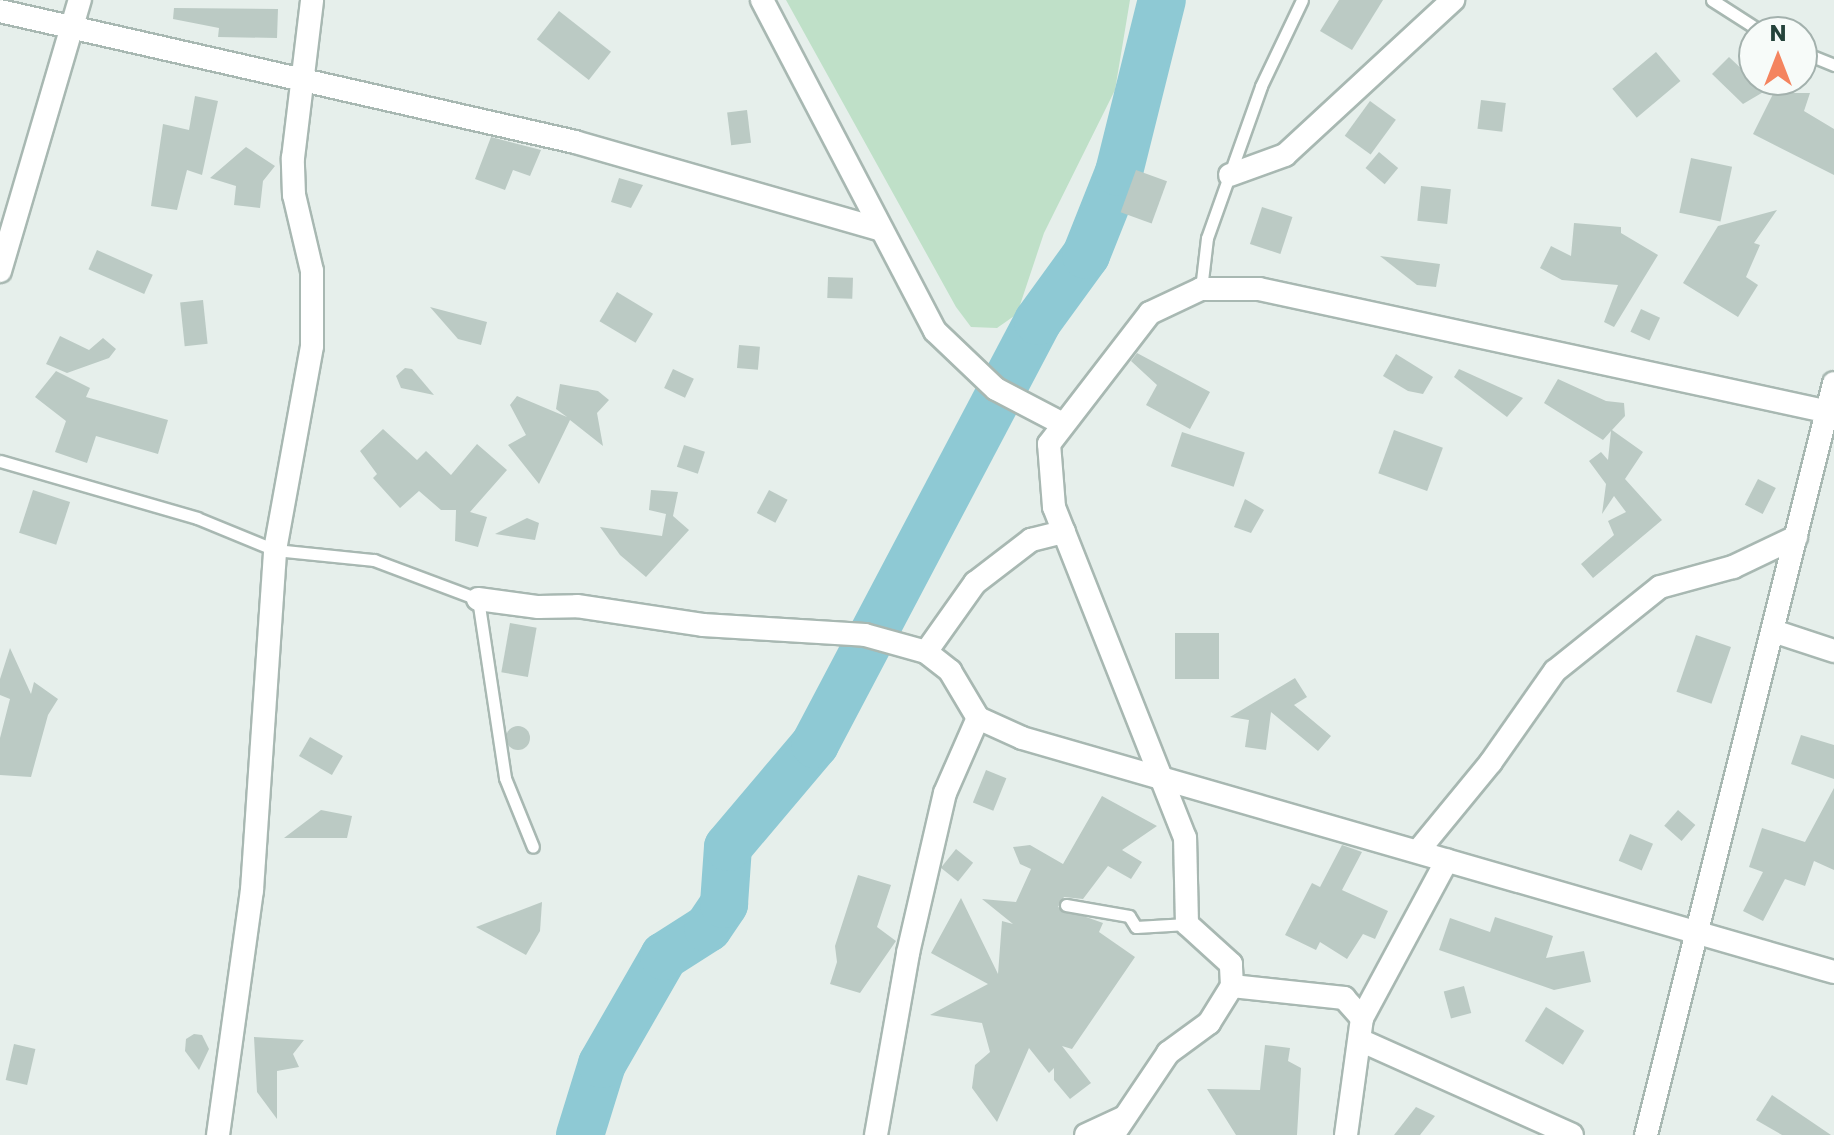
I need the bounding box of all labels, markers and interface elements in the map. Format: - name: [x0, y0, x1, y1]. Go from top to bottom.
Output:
- north arrow: [1738, 16, 1818, 96]
- text: N: [1770, 18, 1786, 49]

